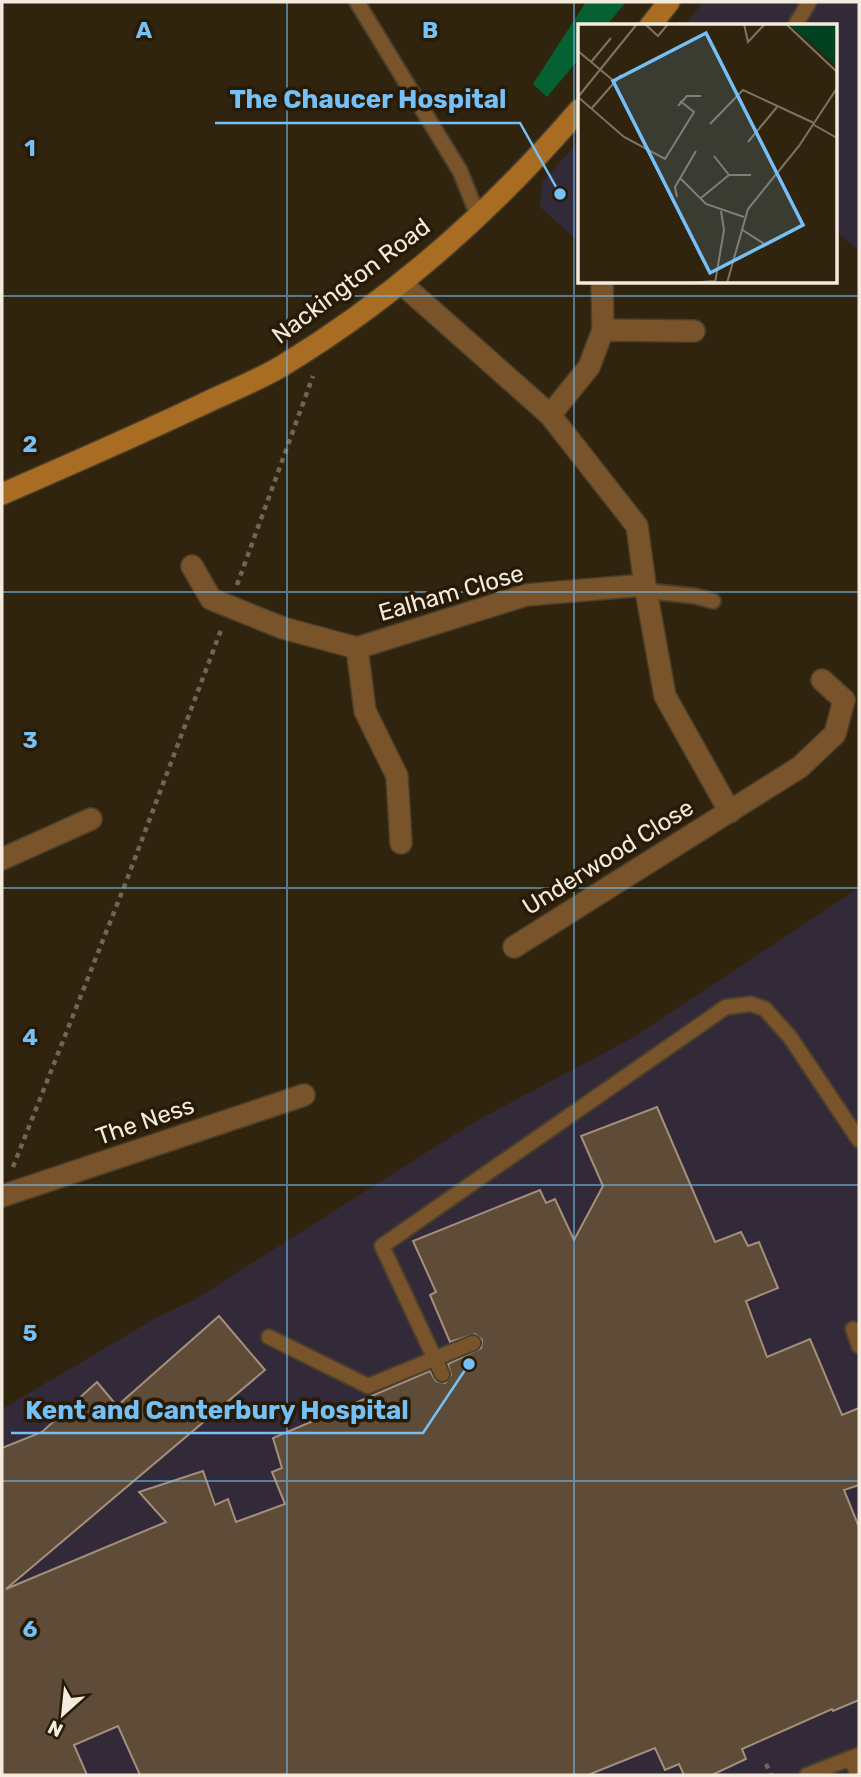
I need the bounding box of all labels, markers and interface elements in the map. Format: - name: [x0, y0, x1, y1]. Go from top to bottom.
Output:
- text: A: [136, 16, 153, 44]
- text: B: [422, 16, 438, 44]
- inset map: [578, 24, 836, 284]
- callout: The Chaucer Hospital: [215, 76, 520, 123]
- text: The Chaucer Hospital: [229, 84, 507, 115]
- text: 1: [24, 134, 36, 162]
- street label: Nackington Road: [266, 212, 436, 350]
- text: 2: [23, 430, 37, 458]
- street label: Ealham Close: [375, 559, 527, 627]
- text: 3: [22, 726, 38, 754]
- street label: Underwood Close: [517, 793, 699, 921]
- text: 4: [22, 1023, 38, 1051]
- street label: The Ness: [92, 1091, 198, 1151]
- text: 5: [23, 1319, 38, 1347]
- callout: Kent and Canterbury Hospital: [11, 1386, 423, 1433]
- text: Kent and Canterbury Hospital: [25, 1395, 409, 1426]
- text: 6: [23, 1615, 38, 1643]
- north arrow: [28, 1679, 98, 1749]
- text: N: [44, 1715, 67, 1742]

